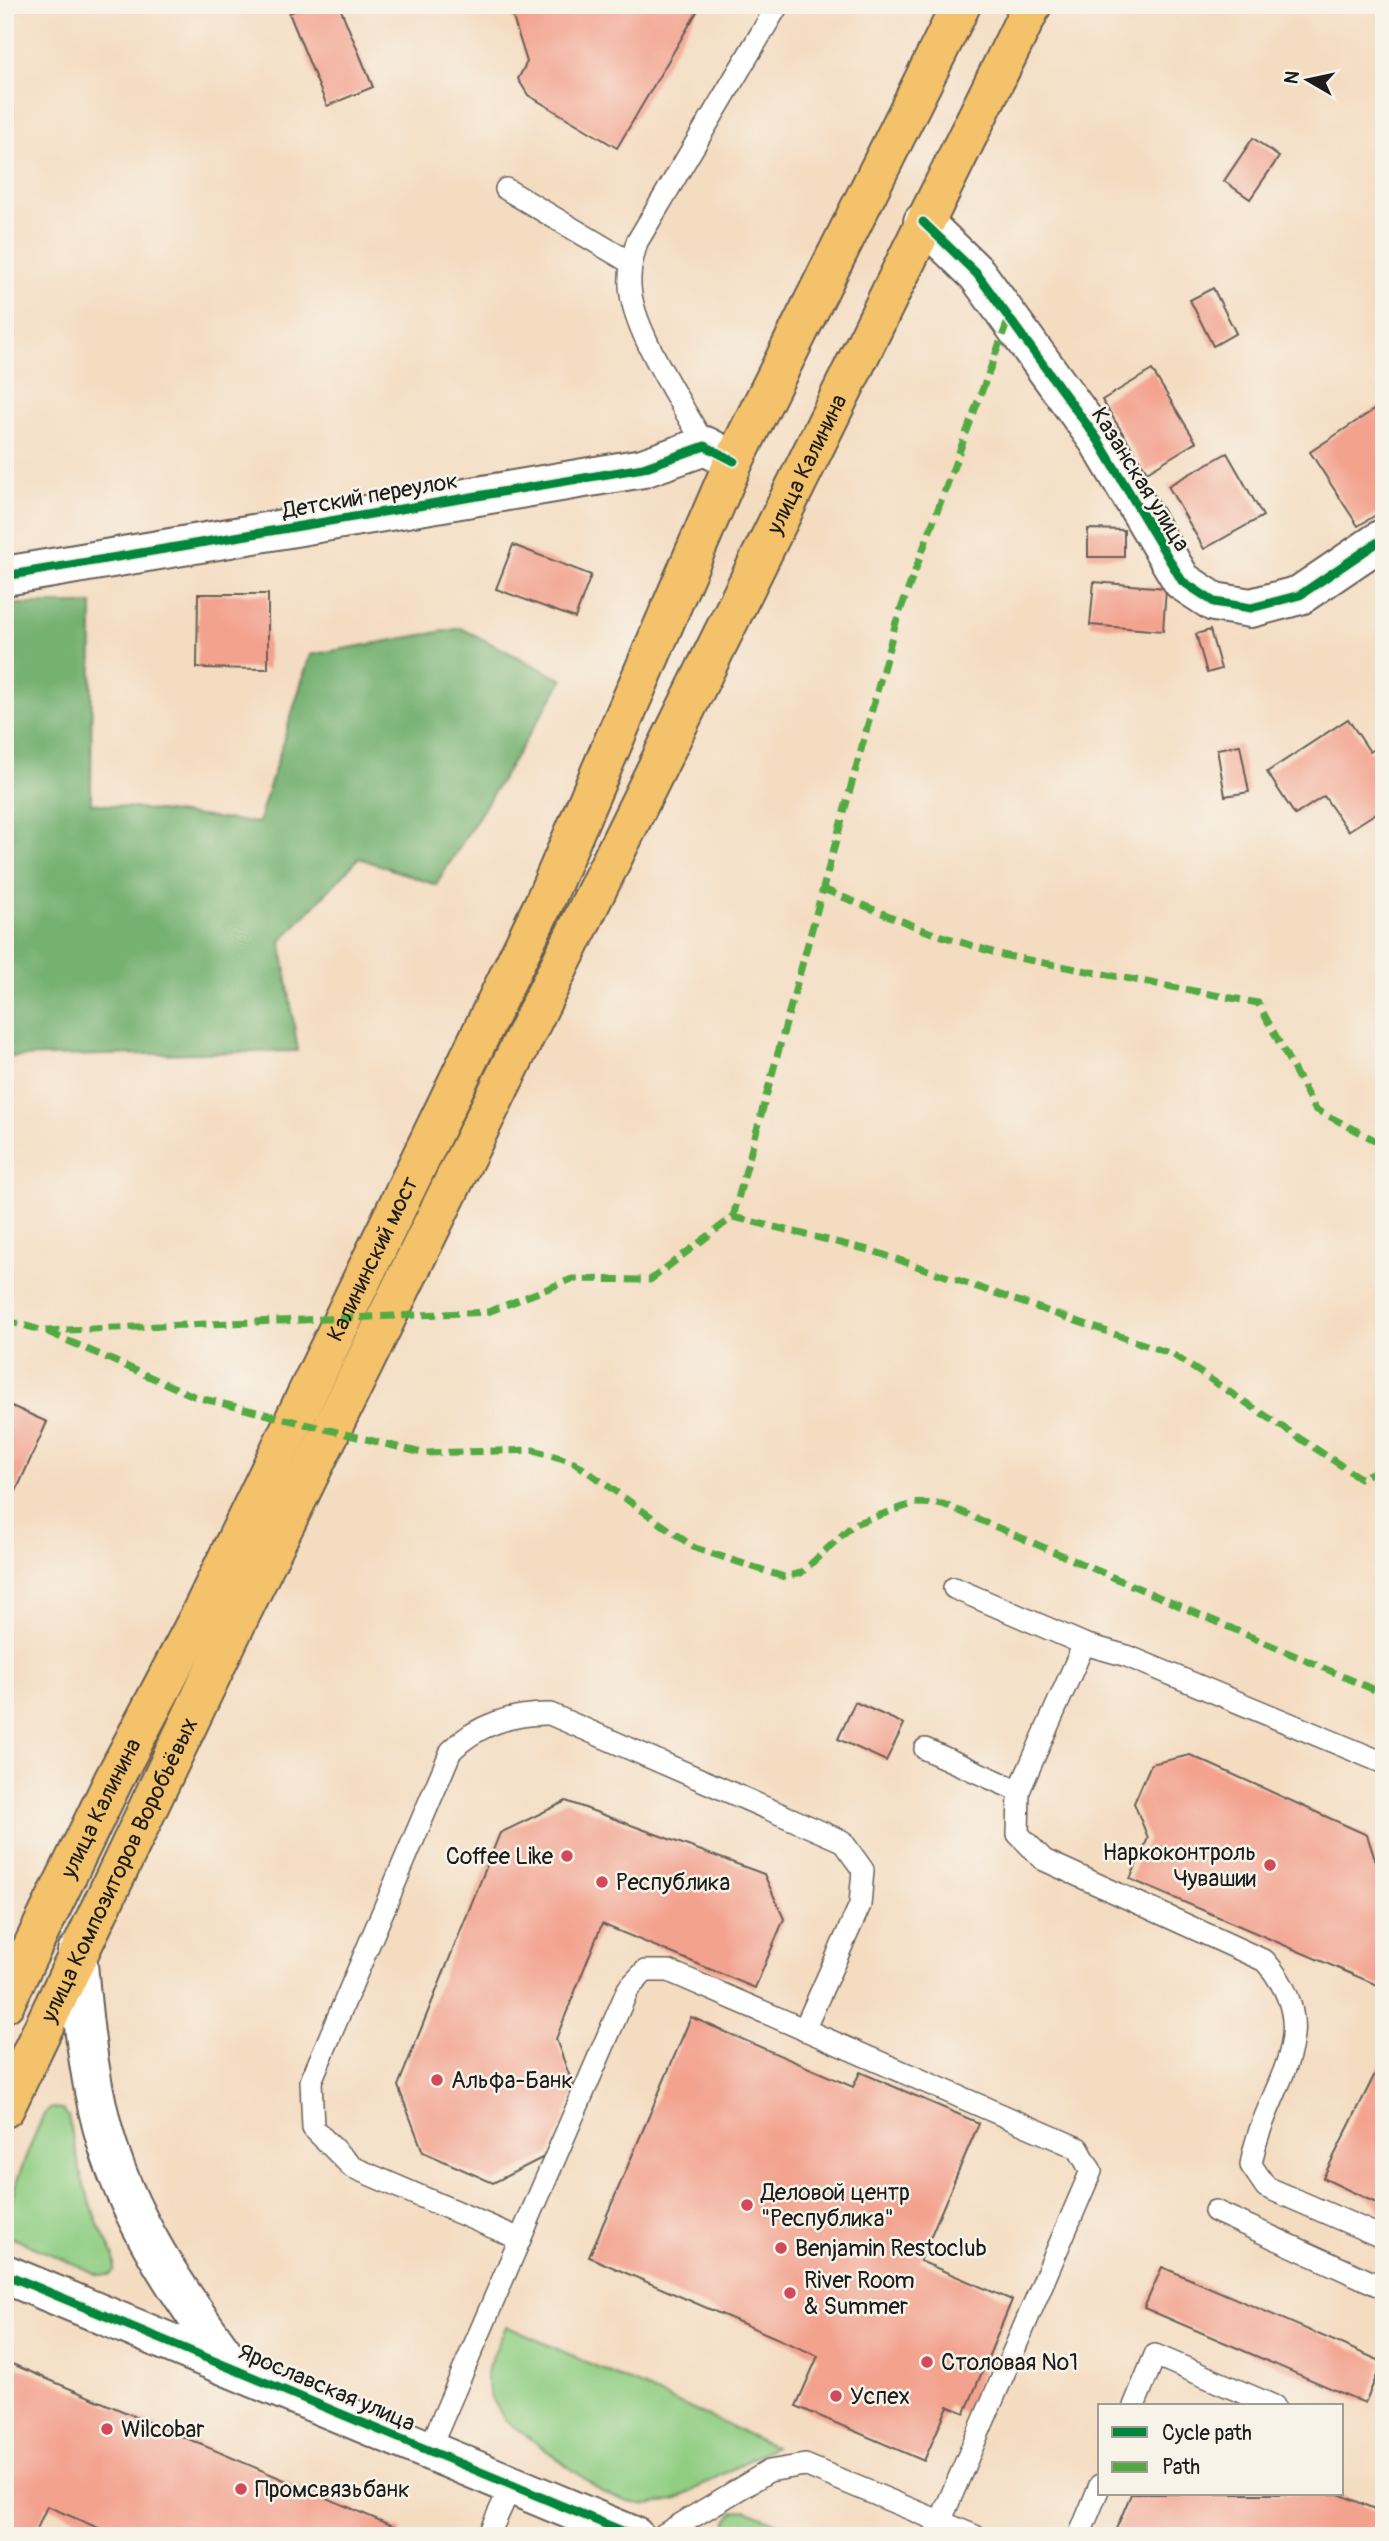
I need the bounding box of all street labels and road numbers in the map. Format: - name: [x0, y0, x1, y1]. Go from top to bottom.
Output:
- street label: улица Калинина: [760, 389, 853, 540]
- street label: Казанская улица: [1085, 402, 1196, 557]
- street label: Детский переулок: [279, 466, 460, 525]
- street label: Калининский мост: [320, 1171, 425, 1346]
- street label: улица Композиторов Воробьёвых: [34, 1713, 204, 2028]
- street label: улица Калинина: [54, 1733, 148, 1884]
- street label: Ярославская улица: [234, 2337, 420, 2438]

